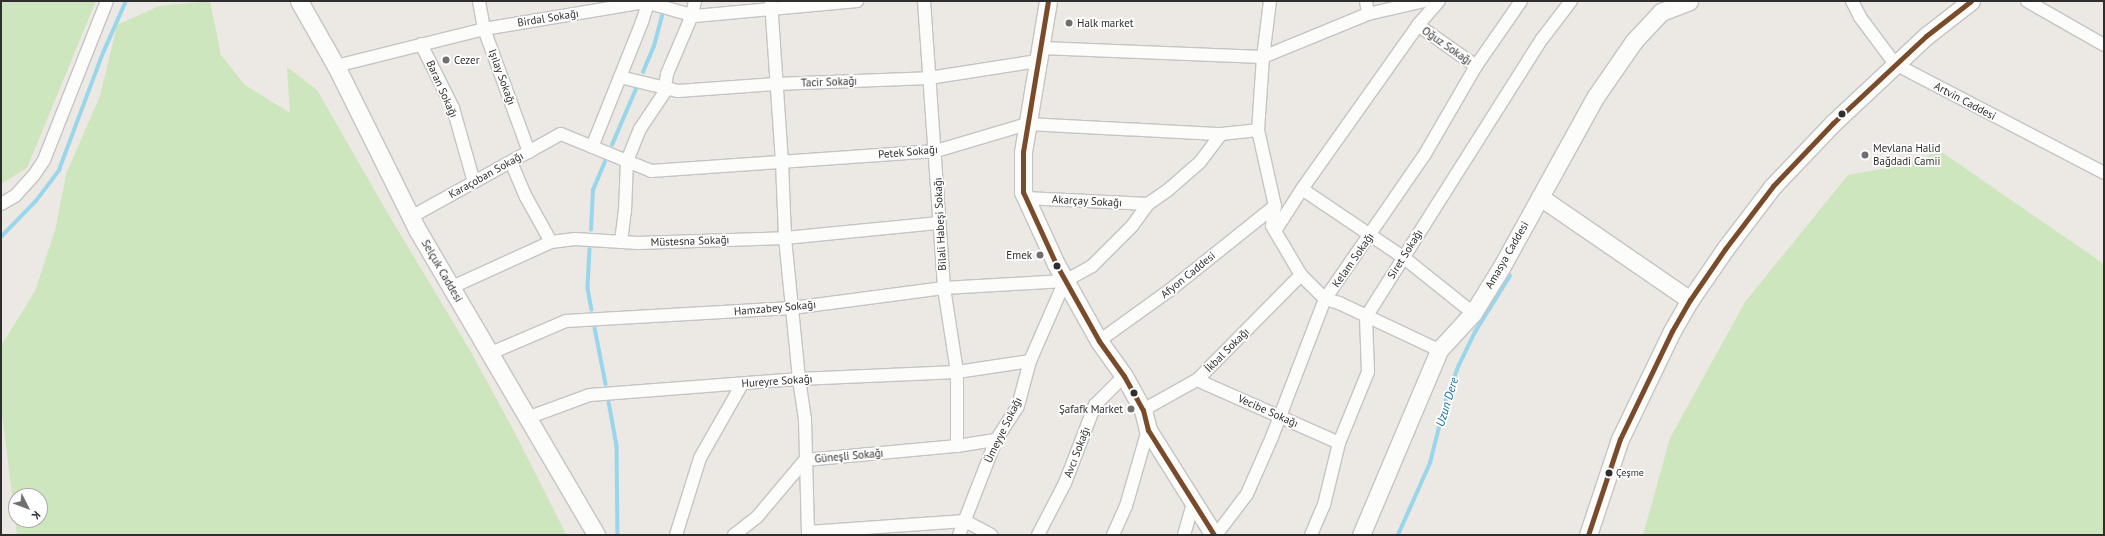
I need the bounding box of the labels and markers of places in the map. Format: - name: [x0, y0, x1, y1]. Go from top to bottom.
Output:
- place label: Halk market: [1077, 16, 1134, 30]
- marker: Halk market: [1064, 18, 1074, 28]
- place label: Cezer: [454, 53, 479, 67]
- marker: Cezer: [441, 55, 451, 65]
- unlabelled marker: [1837, 109, 1847, 119]
- place label: Mevlana Halid Bağdadi Camii: [1873, 142, 1940, 168]
- marker: Mevlana Halid Bağdadi Camii: [1860, 150, 1870, 160]
- place label: Emek: [1006, 248, 1032, 262]
- marker: Emek: [1035, 250, 1045, 260]
- unlabelled marker: [1052, 261, 1062, 271]
- unlabelled marker: [1129, 388, 1139, 398]
- place label: Şafafk Market: [1059, 402, 1123, 416]
- marker: Şafafk Market: [1126, 404, 1136, 414]
- place label: Çeşme: [1616, 467, 1644, 479]
- marker: Çeşme: [1604, 468, 1614, 478]

